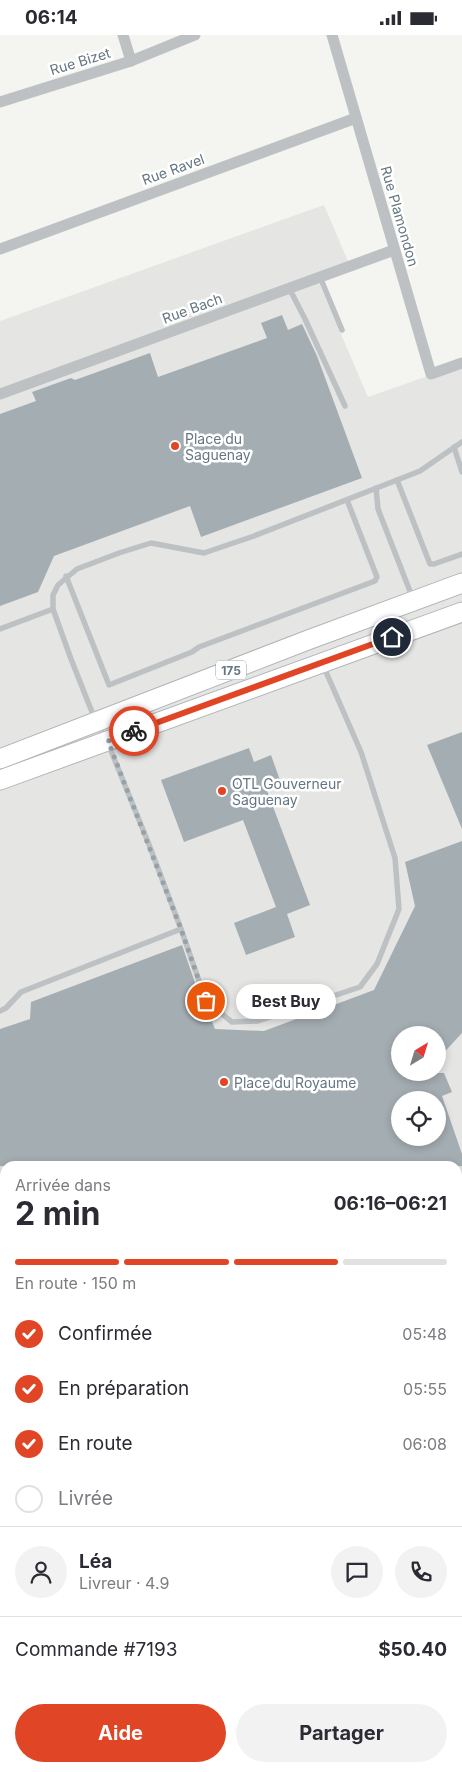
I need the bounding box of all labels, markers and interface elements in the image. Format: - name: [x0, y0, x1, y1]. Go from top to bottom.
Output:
- text: 06:14: [25, 6, 78, 29]
- street label: Rue Bizet: [48, 44, 113, 78]
- street label: Rue Ravel: [139, 150, 207, 188]
- street label: Rue Plamondon: [378, 164, 422, 268]
- street label: Rue Bach: [160, 289, 224, 327]
- place label: Place du Saguenay: [185, 430, 251, 463]
- marker: Place du Saguenay: [169, 440, 181, 452]
- pin: [371, 616, 413, 658]
- icon: home: [378, 623, 406, 651]
- road number: 175: [216, 661, 246, 679]
- courier: [109, 706, 159, 756]
- icon: bike: [120, 717, 148, 745]
- place label: OTL Gouverneur Saguenay: [232, 775, 342, 808]
- marker: OTL Gouverneur Saguenay: [216, 785, 228, 797]
- pin: [185, 980, 227, 1022]
- callout: Best Buy: [236, 983, 336, 1019]
- icon: bag: [192, 987, 220, 1015]
- text: Best Buy: [252, 991, 320, 1011]
- north arrow: [391, 1026, 446, 1081]
- map controls: [391, 1026, 446, 1146]
- place label: Place du Royaume: [234, 1074, 356, 1091]
- marker: Place du Royaume: [218, 1076, 230, 1088]
- button: locate: [391, 1091, 446, 1146]
- text: Arrivée dans: [15, 1175, 111, 1195]
- text: 06:16–06:21: [334, 1192, 447, 1215]
- text: 2 min: [15, 1194, 101, 1233]
- text: En route · 150 m: [15, 1273, 136, 1293]
- icon: check: [15, 1320, 43, 1348]
- text: Confirmée: [58, 1322, 152, 1345]
- text: 05:48: [402, 1324, 447, 1344]
- icon: check: [15, 1375, 43, 1403]
- text: En préparation: [58, 1377, 189, 1400]
- text: 05:55: [403, 1379, 447, 1399]
- icon: check: [15, 1430, 43, 1458]
- text: En route: [58, 1432, 133, 1455]
- text: 06:08: [402, 1434, 447, 1454]
- text: Livrée: [58, 1487, 113, 1510]
- button: person: [15, 1546, 67, 1598]
- button: chat: [331, 1546, 383, 1598]
- button: phone: [395, 1546, 447, 1598]
- text: Léa: [79, 1550, 112, 1573]
- text: Livreur · 4.9: [79, 1573, 169, 1593]
- text: Commande #7193: [15, 1638, 178, 1661]
- text: $50.40: [378, 1638, 447, 1661]
- button: Aide: [15, 1704, 226, 1762]
- button: Partager: [236, 1704, 447, 1762]

